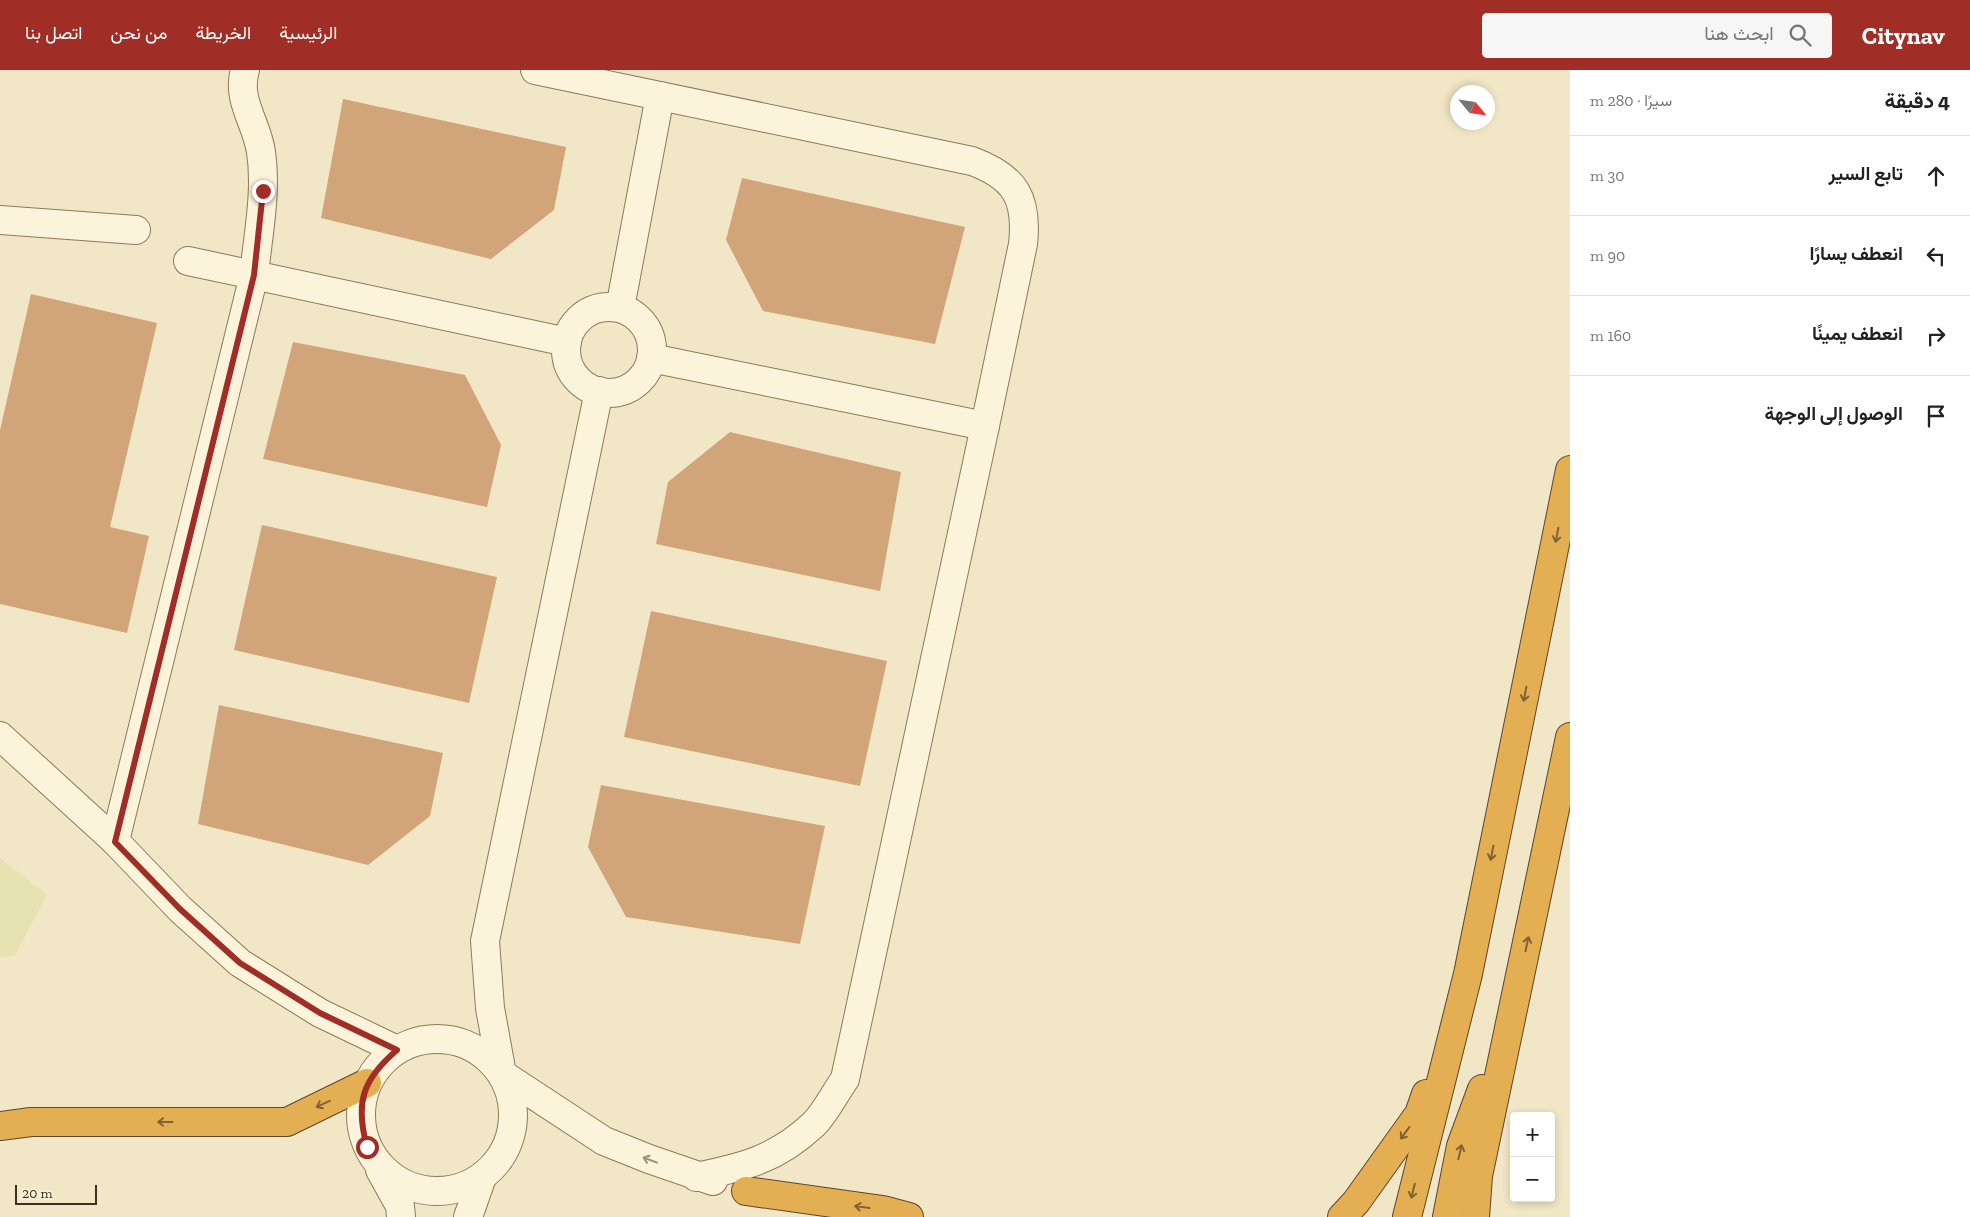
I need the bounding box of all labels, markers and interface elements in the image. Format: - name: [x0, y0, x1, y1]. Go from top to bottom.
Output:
- search box: [1482, 13, 1832, 58]
- icon: search: [1786, 21, 1814, 49]
- text: Citynav: [1862, 21, 1945, 50]
- text: اتصل بنا: [25, 22, 82, 44]
- text: من نحن: [110, 22, 167, 44]
- text: الخريطة: [195, 22, 251, 44]
- text: الرئيسية: [279, 22, 337, 44]
- text: ابحث هنا: [1704, 22, 1774, 45]
- north arrow: [1450, 85, 1495, 130]
- text: 4 دقيقة: [1885, 88, 1950, 113]
- text: سيرًا · 280 m: [1590, 91, 1672, 110]
- text: تابع السير: [1829, 162, 1903, 185]
- icon: ahead: [1922, 162, 1950, 190]
- text: 30 m: [1590, 166, 1625, 185]
- route end: [252, 180, 275, 203]
- text: انعطف يسارًا: [1810, 242, 1903, 265]
- icon: left: [1922, 242, 1950, 270]
- text: 90 m: [1590, 246, 1625, 265]
- text: انعطف يمينًا: [1812, 322, 1903, 345]
- icon: right: [1922, 322, 1950, 350]
- text: 160 m: [1590, 326, 1631, 345]
- text: الوصول إلى الوجهة: [1765, 402, 1903, 425]
- icon: arrive: [1922, 402, 1950, 430]
- one-way arrow: [1552, 526, 1561, 542]
- one-way arrow: [1519, 685, 1529, 701]
- one-way arrow: [1487, 845, 1497, 861]
- one-way arrow: [1523, 936, 1532, 952]
- one-way arrow: [316, 1100, 331, 1110]
- map controls: [1510, 1112, 1555, 1202]
- button: +: [1510, 1112, 1555, 1157]
- one-way arrow: [157, 1117, 173, 1127]
- one-way arrow: [1400, 1126, 1411, 1139]
- route start: [356, 1136, 379, 1159]
- one-way arrow: [1456, 1145, 1465, 1161]
- one-way arrow: [643, 1154, 658, 1163]
- button: −: [1510, 1157, 1555, 1202]
- scale bar: [15, 1182, 98, 1205]
- one-way arrow: [1408, 1183, 1417, 1199]
- text: 20 m: [22, 1185, 53, 1202]
- one-way arrow: [854, 1201, 870, 1211]

